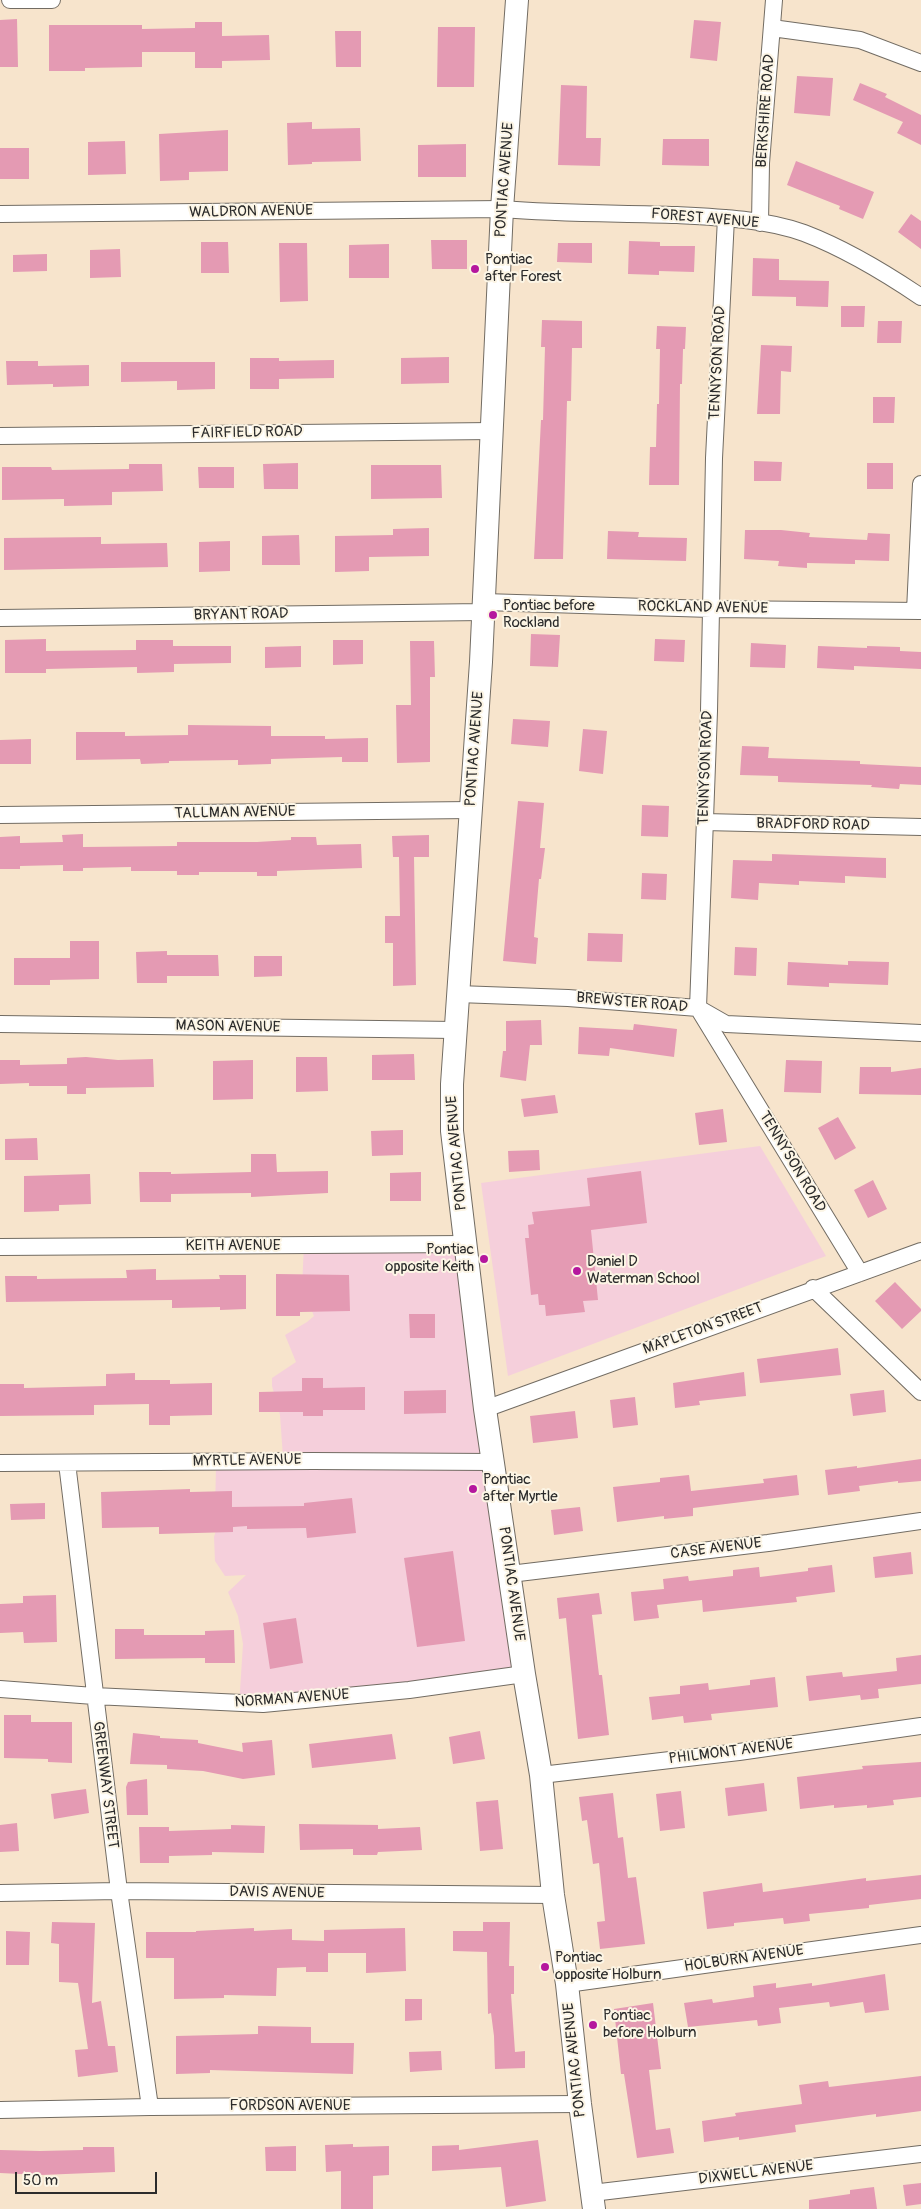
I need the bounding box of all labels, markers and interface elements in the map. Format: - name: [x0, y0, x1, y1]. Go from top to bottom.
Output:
- street label: BERKSHIRE ROAD: [753, 54, 779, 168]
- street label: PONTIAC AVENUE: [492, 122, 518, 238]
- street label: WALDRON AVENUE: [189, 202, 313, 222]
- street label: FOREST AVENUE: [650, 205, 760, 233]
- place label: Pontiac after Forest: [485, 251, 562, 286]
- marker: Pontiac after Forest: [469, 263, 481, 275]
- street label: TENNYSON ROAD: [706, 305, 730, 421]
- street label: FAIRFIELD ROAD: [191, 423, 303, 443]
- place label: Pontiac before Rockland: [503, 597, 595, 632]
- street label: ROCKLAND AVENUE: [638, 598, 768, 618]
- street label: BRYANT ROAD: [194, 605, 288, 625]
- marker: Pontiac before Rockland: [487, 609, 499, 621]
- street label: PONTIAC AVENUE: [462, 691, 488, 807]
- street label: TENNYSON ROAD: [695, 711, 717, 825]
- street label: TALLMAN AVENUE: [174, 803, 296, 823]
- street label: BRADFORD ROAD: [756, 815, 870, 835]
- street label: BREWSTER ROAD: [575, 989, 689, 1017]
- street label: MASON AVENUE: [175, 1017, 281, 1037]
- street label: PONTIAC AVENUE: [443, 1095, 471, 1211]
- street label: TENNYSON ROAD: [755, 1108, 829, 1216]
- street label: KEITH AVENUE: [186, 1237, 280, 1255]
- place label: Pontiac opposite Keith: [385, 1241, 474, 1276]
- marker: Pontiac opposite Keith: [478, 1253, 490, 1265]
- place label: Daniel D Waterman School: [587, 1253, 700, 1288]
- marker: Daniel D Waterman School: [571, 1265, 583, 1277]
- street label: MAPLETON STREET: [641, 1299, 765, 1359]
- street label: MYRTLE AVENUE: [192, 1451, 302, 1471]
- place label: Pontiac after Myrtle: [483, 1471, 558, 1506]
- marker: Pontiac after Myrtle: [467, 1483, 479, 1495]
- street label: PONTIAC AVENUE: [494, 1526, 528, 1642]
- street label: CASE AVENUE: [669, 1534, 763, 1564]
- street label: NORMAN AVENUE: [234, 1686, 350, 1712]
- street label: GREENWAY STREET: [88, 1720, 122, 1850]
- street label: PHILMONT AVENUE: [668, 1735, 794, 1769]
- street label: DAVIS AVENUE: [229, 1883, 325, 1903]
- street label: HOLBURN AVENUE: [683, 1942, 805, 1976]
- place label: Pontiac opposite Holburn: [555, 1949, 661, 1984]
- marker: Pontiac opposite Holburn: [539, 1961, 551, 1973]
- street label: PONTIAC AVENUE: [560, 2002, 590, 2118]
- place label: Pontiac before Holburn: [603, 2007, 697, 2042]
- marker: Pontiac before Holburn: [587, 2019, 599, 2031]
- street label: FORDSON AVENUE: [229, 2097, 351, 2115]
- street label: DIXWELL AVENUE: [698, 2157, 814, 2189]
- scale bar: [18, 2162, 160, 2194]
- text: 50 m: [23, 2171, 58, 2190]

